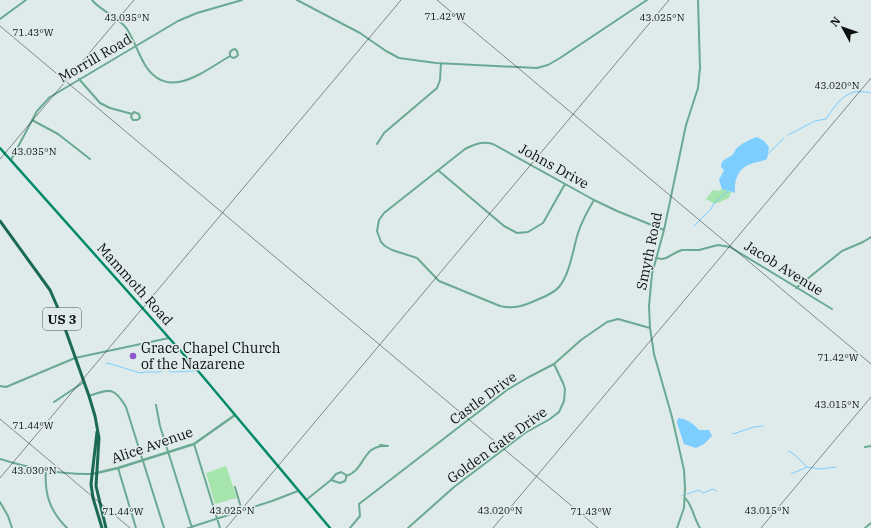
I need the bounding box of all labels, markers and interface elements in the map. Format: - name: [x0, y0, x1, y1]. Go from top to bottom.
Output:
- north arrow: [823, 8, 863, 48]
- text: 71.42°W: [424, 10, 466, 23]
- text: 43.035°N: [104, 11, 150, 24]
- text: 43.025°N: [639, 11, 685, 24]
- text: N: [827, 14, 844, 29]
- text: 71.43°W: [12, 26, 54, 39]
- street label: Morrill Road: [55, 29, 135, 86]
- text: 43.020°N: [814, 79, 860, 92]
- street label: Johns Drive: [516, 139, 592, 193]
- text: 43.035°N: [11, 145, 57, 158]
- street label: Smyth Road: [632, 210, 666, 292]
- street label: Jacob Avenue: [741, 237, 827, 299]
- street label: Mammoth Road: [93, 239, 177, 329]
- road number: US 3: [43, 308, 81, 330]
- place label: Grace Chapel Church of the Nazarene: [141, 339, 281, 373]
- marker: Grace Chapel Church of the Nazarene: [128, 351, 138, 361]
- text: 71.42°W: [817, 351, 859, 364]
- street label: Castle Drive: [446, 368, 520, 428]
- text: 43.015°N: [814, 398, 860, 411]
- street label: Golden Gate Drive: [444, 403, 550, 487]
- text: 71.44°W: [12, 419, 54, 432]
- street label: Alice Avenue: [109, 423, 195, 467]
- text: 43.030°N: [11, 464, 57, 477]
- text: 43.025°N: [209, 504, 255, 517]
- text: 43.020°N: [477, 504, 523, 517]
- text: 43.015°N: [744, 504, 790, 517]
- text: 71.44°W: [102, 505, 144, 518]
- text: 71.43°W: [570, 505, 612, 518]

